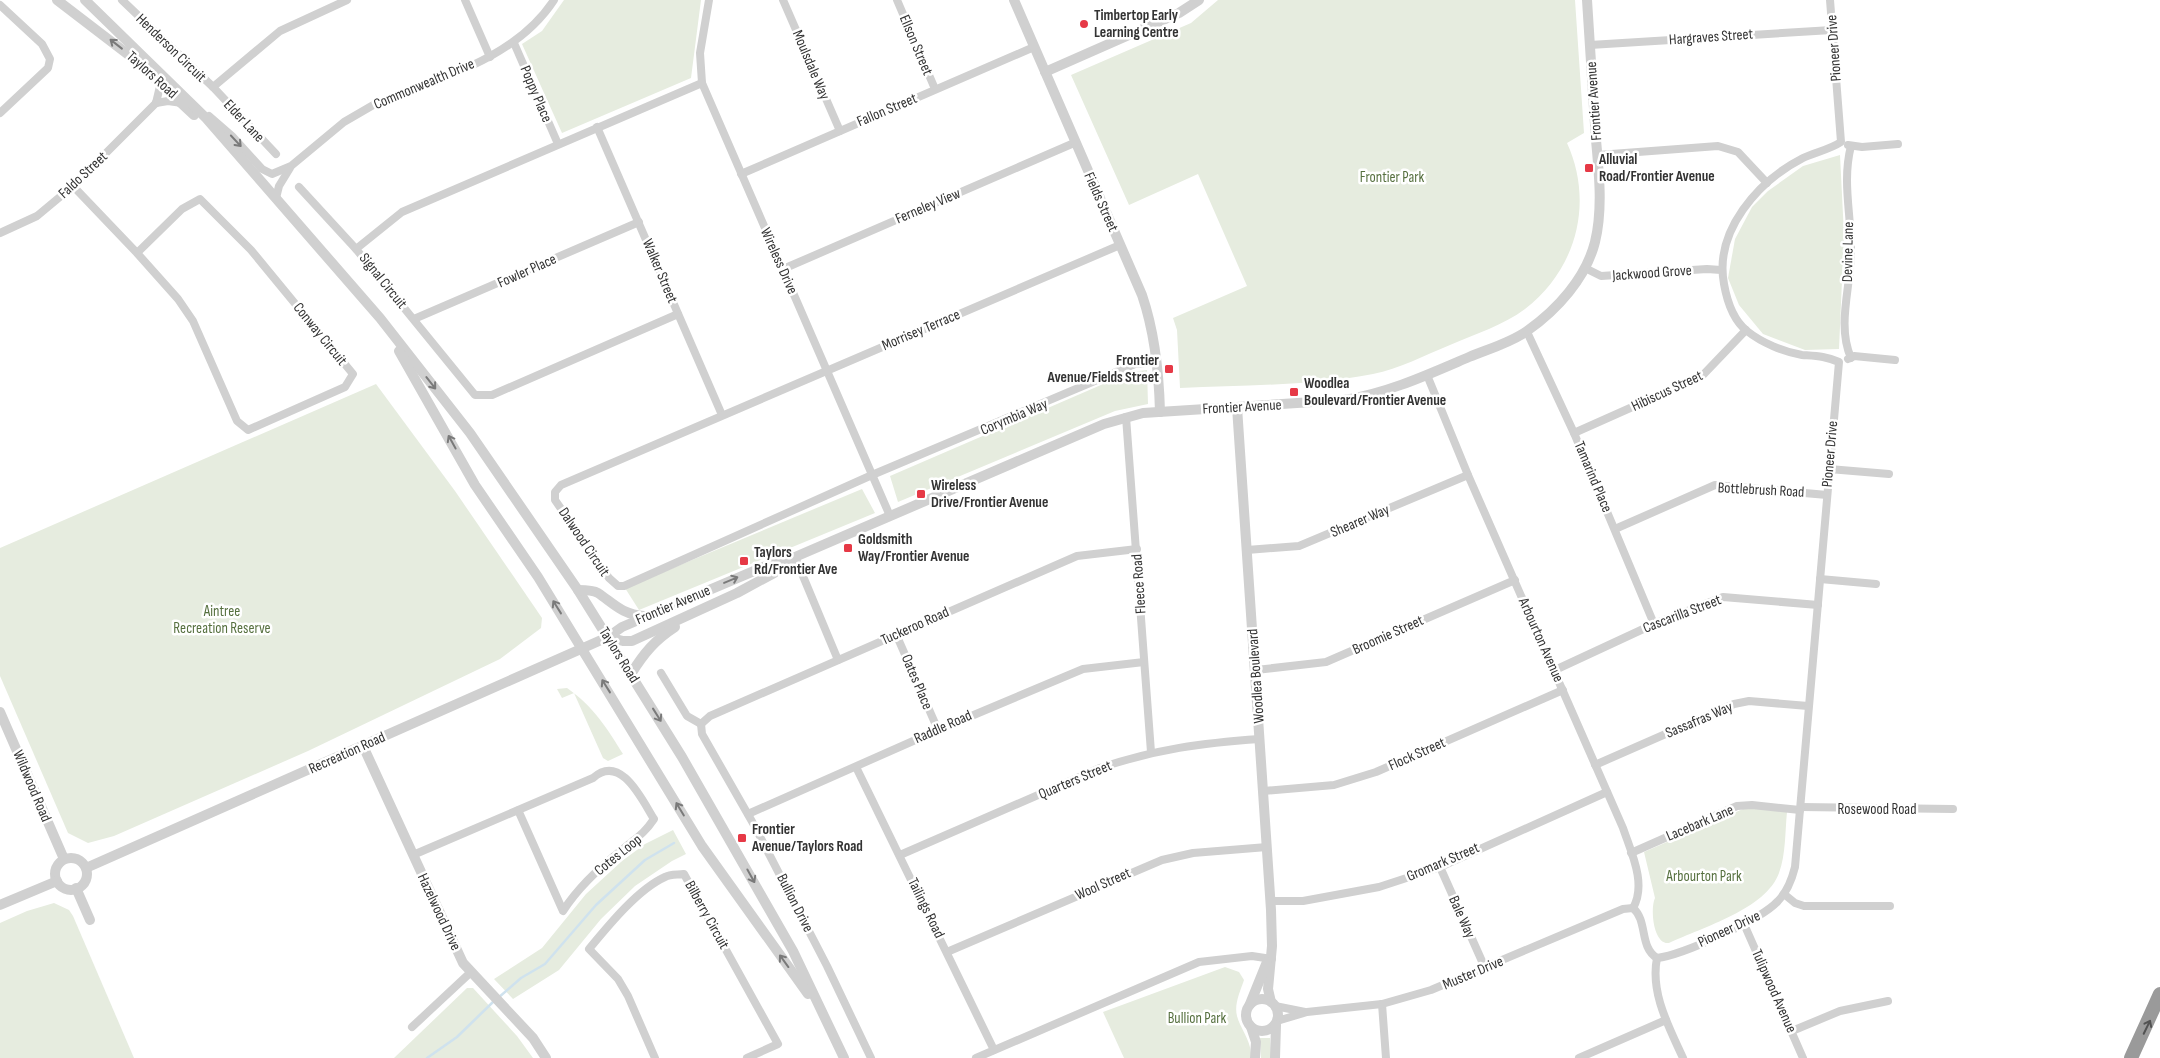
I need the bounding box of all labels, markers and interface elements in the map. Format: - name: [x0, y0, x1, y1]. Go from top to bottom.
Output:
- place label: Timbertop Early Learning Centre: [1094, 6, 1179, 42]
- street label: Henderson Circuit: [132, 10, 210, 87]
- street label: Ellson Street: [895, 12, 937, 78]
- street label: Pioneer Drive: [1822, 14, 1846, 82]
- marker: Timbertop Early Learning Centre: [1078, 18, 1090, 30]
- street label: Hargraves Street: [1668, 25, 1754, 49]
- street label: Moulsdale Way: [788, 27, 834, 103]
- one-way arrow: [109, 39, 122, 50]
- street label: Taylors Road: [122, 47, 182, 103]
- street label: Commonwealth Drive: [371, 54, 477, 114]
- street label: Frontier Avenue: [1582, 61, 1606, 141]
- street label: Poppy Place: [516, 63, 556, 125]
- street label: Fallon Street: [854, 89, 920, 131]
- street label: Elder Lane: [219, 96, 269, 146]
- one-way arrow: [231, 134, 242, 147]
- street label: Faldo Street: [54, 147, 112, 203]
- place label: Alluvial Road/Frontier Avenue: [1598, 150, 1715, 186]
- marker: Alluvial Road/Frontier Avenue: [1583, 162, 1595, 174]
- park label: Frontier Park: [1360, 168, 1425, 187]
- street label: Fields Street: [1079, 169, 1123, 235]
- street label: Ferneley View: [892, 184, 964, 228]
- street label: Devine Lane: [1838, 222, 1858, 282]
- street label: Wireless Drive: [756, 225, 802, 297]
- street label: Walker Street: [638, 236, 682, 306]
- street label: Signal Circuit: [355, 249, 412, 313]
- street label: Fowler Place: [495, 250, 559, 292]
- street label: Jackwood Grove: [1611, 261, 1692, 285]
- street label: Conway Circuit: [289, 299, 351, 370]
- street label: Morrisey Terrace: [879, 305, 963, 355]
- place label: Frontier Avenue/Fields Street: [1047, 351, 1159, 387]
- marker: Frontier Avenue/Fields Street: [1163, 363, 1175, 375]
- street label: Hibiscus Street: [1628, 366, 1706, 416]
- place label: Woodlea Boulevard/Frontier Avenue: [1304, 374, 1446, 410]
- one-way arrow: [426, 377, 437, 390]
- marker: Woodlea Boulevard/Frontier Avenue: [1288, 386, 1300, 398]
- street label: Corymbia Way: [978, 394, 1051, 440]
- street label: Frontier Avenue: [1202, 395, 1282, 419]
- street label: Pioneer Drive: [1818, 420, 1842, 488]
- one-way arrow: [446, 435, 456, 450]
- street label: Tamarind Place: [1570, 439, 1616, 515]
- place label: Wireless Drive/Frontier Avenue: [931, 476, 1048, 512]
- street label: Bottlebrush Road: [1717, 478, 1805, 502]
- marker: Wireless Drive/Frontier Avenue: [915, 488, 927, 500]
- street label: Shearer Way: [1328, 500, 1393, 542]
- street label: Dalwood Circuit: [554, 504, 614, 580]
- place label: Goldsmith Way/Frontier Avenue: [858, 530, 970, 566]
- marker: Goldsmith Way/Frontier Avenue: [842, 542, 854, 554]
- place label: Taylors Rd/Frontier Ave: [754, 543, 837, 579]
- street label: Fleece Road: [1127, 553, 1151, 615]
- marker: Taylors Rd/Frontier Ave: [738, 555, 750, 567]
- one-way arrow: [723, 575, 738, 585]
- street label: Frontier Avenue: [633, 581, 713, 629]
- street label: Cascarilla Street: [1640, 590, 1724, 638]
- street label: Arbourton Avenue: [1514, 594, 1568, 685]
- one-way arrow: [551, 601, 561, 615]
- park label: Aintree Recreation Reserve: [173, 602, 271, 638]
- street label: Tuckeroo Road: [878, 603, 952, 649]
- street label: Broomie Street: [1350, 611, 1427, 659]
- street label: Taylors Road: [594, 623, 644, 687]
- street label: Woodlea Boulevard: [1243, 628, 1269, 724]
- street label: Oates Place: [897, 652, 937, 712]
- one-way arrow: [601, 680, 611, 694]
- street label: Sassafras Way: [1662, 697, 1736, 743]
- street label: Raddle Road: [911, 706, 975, 748]
- one-way arrow: [652, 708, 662, 722]
- street label: Recreation Road: [306, 728, 388, 778]
- street label: Flock Street: [1386, 733, 1449, 775]
- street label: Wildwood Road: [8, 747, 56, 825]
- street label: Quarters Street: [1035, 756, 1115, 804]
- street label: Lacebark Lane: [1663, 800, 1737, 846]
- street label: Rosewood Road: [1838, 800, 1916, 819]
- one-way arrow: [675, 803, 685, 817]
- place label: Frontier Avenue/Taylors Road: [751, 820, 863, 856]
- street label: Cotes Loop: [590, 830, 646, 880]
- marker: Frontier Avenue/Taylors Road: [736, 832, 748, 844]
- street label: Gromark Street: [1404, 838, 1483, 886]
- street label: Wool Street: [1072, 863, 1134, 905]
- park label: Arbourton Park: [1665, 867, 1742, 886]
- one-way arrow: [747, 869, 757, 883]
- street label: Hazelwood Drive: [413, 870, 465, 954]
- street label: Bullion Drive: [772, 871, 818, 935]
- street label: Tailings Road: [903, 875, 949, 941]
- street label: Bilberry Circuit: [680, 878, 734, 953]
- street label: Bale Way: [1444, 893, 1480, 941]
- street label: Pioneer Drive: [1695, 906, 1763, 952]
- street label: Tulipwood Avenue: [1747, 946, 1801, 1036]
- street label: Muster Drive: [1440, 952, 1506, 994]
- one-way arrow: [779, 954, 789, 968]
- park label: Bullion Park: [1168, 1009, 1227, 1028]
- one-way arrow: [2142, 1019, 2152, 1034]

